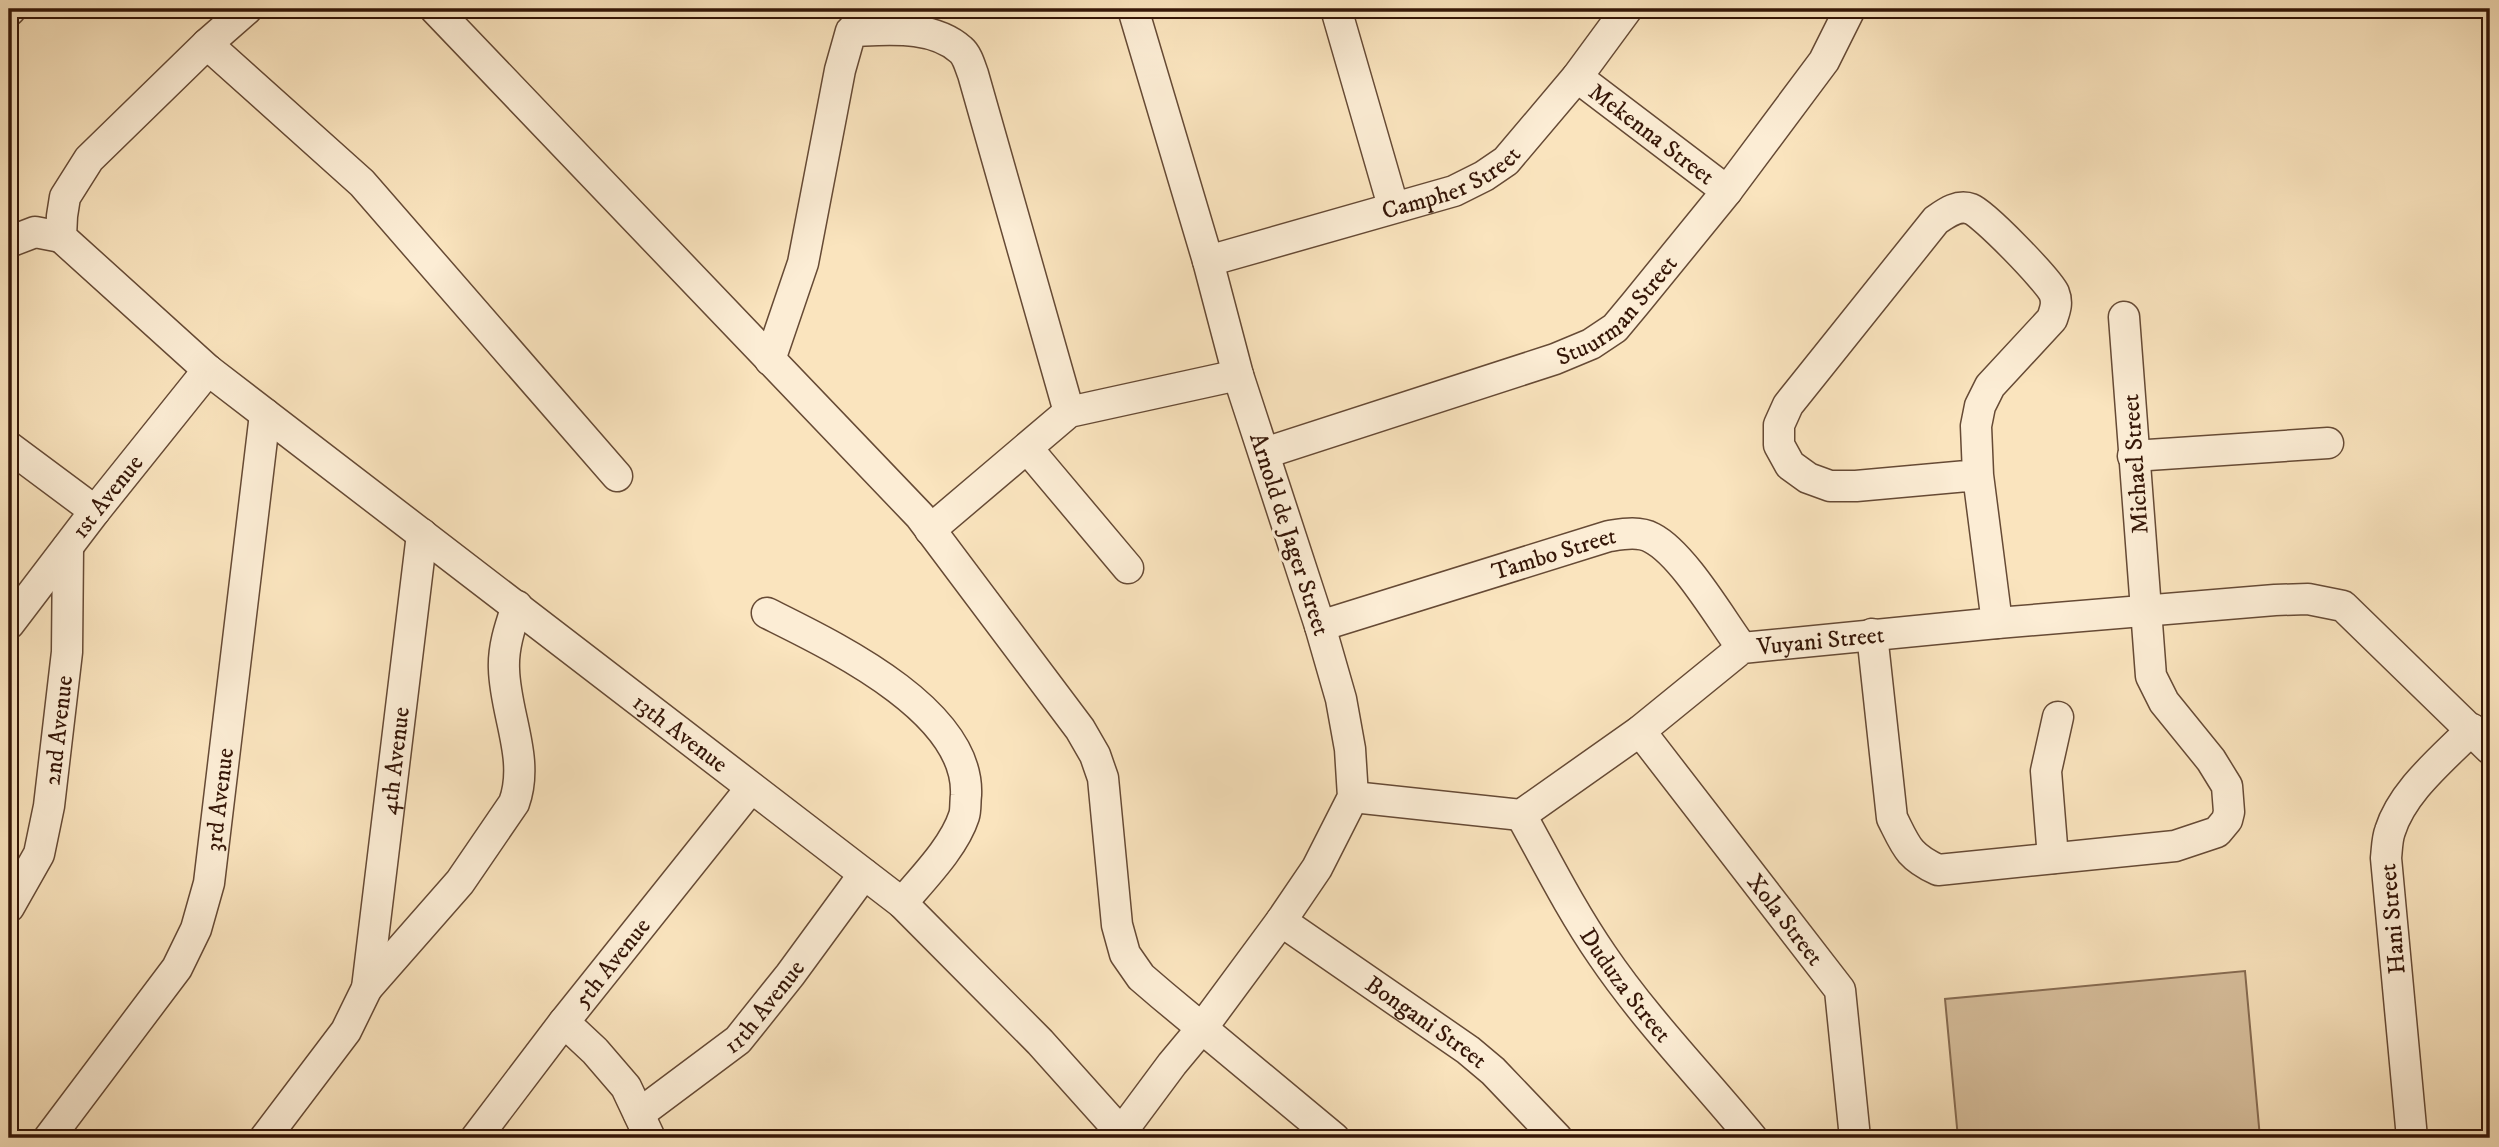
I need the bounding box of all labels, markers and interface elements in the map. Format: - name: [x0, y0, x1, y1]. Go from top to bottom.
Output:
- street label: Mekenna Street: [1582, 77, 1720, 192]
- street label: Campher Street: [1378, 140, 1528, 227]
- street label: Stuurman Street: [1552, 249, 1685, 373]
- street label: Michael Street: [2116, 393, 2156, 535]
- street label: Arnold de Jager Street: [1242, 429, 1336, 640]
- street label: 1st Avenue: [65, 449, 150, 545]
- street label: Tambo Street: [1488, 521, 1618, 588]
- street label: Vuyani Street: [1755, 620, 1886, 663]
- street label: 2nd Avenue: [38, 674, 80, 787]
- street label: 13th Avenue: [626, 687, 734, 780]
- street label: 4th Avenue: [374, 705, 417, 816]
- street label: 3rd Avenue: [199, 746, 241, 853]
- street label: Hani Street: [2373, 862, 2413, 976]
- street label: Xola Street: [1740, 868, 1830, 972]
- street label: 5th Avenue: [567, 912, 658, 1014]
- street label: Duduza Street: [1572, 923, 1678, 1049]
- street label: 11th Avenue: [719, 954, 812, 1061]
- street label: Bongani Street: [1359, 970, 1493, 1076]

